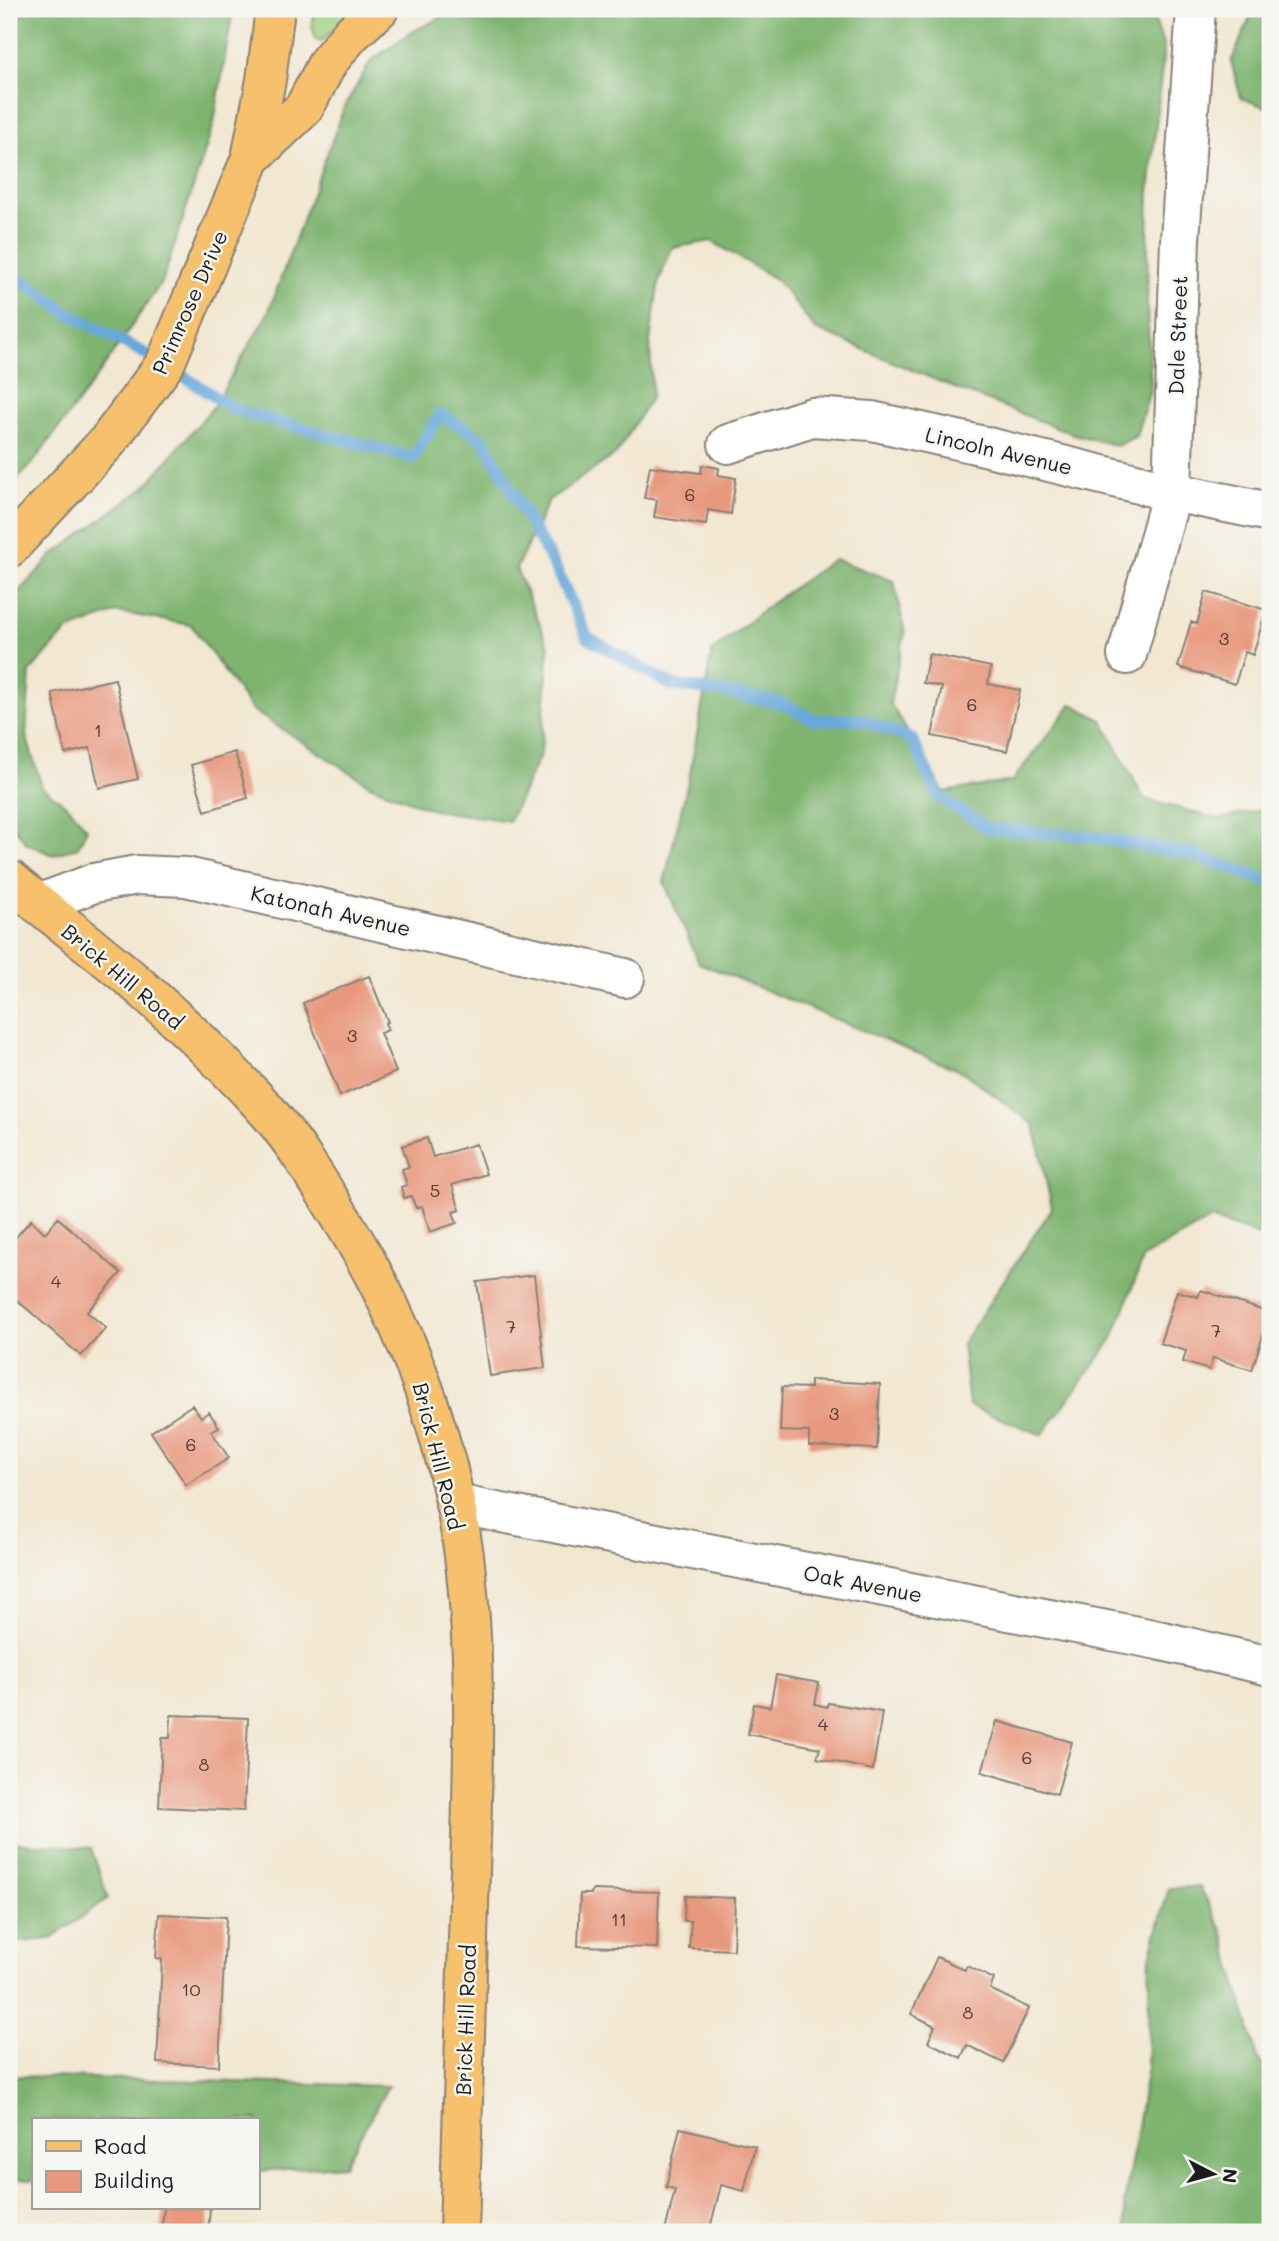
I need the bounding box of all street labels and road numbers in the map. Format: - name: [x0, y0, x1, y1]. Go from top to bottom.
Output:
- street label: Primrose Drive: [145, 226, 233, 378]
- street label: Dale Street: [1161, 275, 1193, 395]
- street label: Lincoln Avenue: [923, 420, 1075, 480]
- street label: Katonah Avenue: [248, 878, 414, 942]
- street label: Brick Hill Road: [56, 917, 190, 1035]
- street label: Brick Hill Road: [408, 1379, 470, 1533]
- street label: Oak Avenue: [801, 1558, 925, 1608]
- street label: Brick Hill Road: [449, 1944, 481, 2096]

